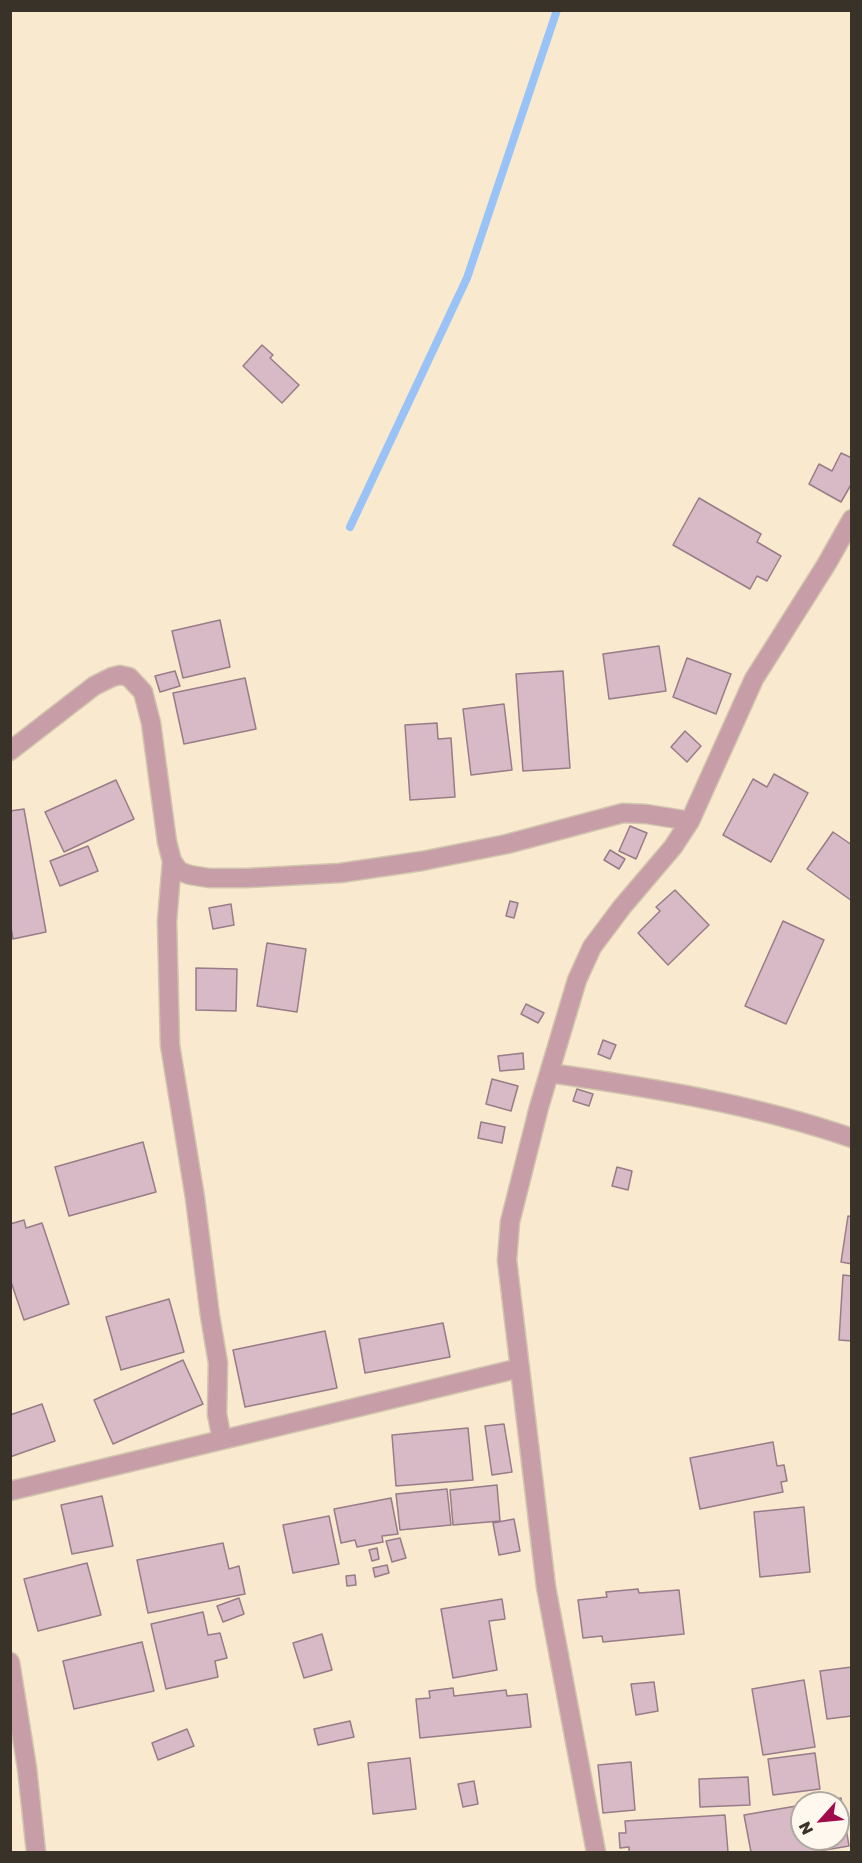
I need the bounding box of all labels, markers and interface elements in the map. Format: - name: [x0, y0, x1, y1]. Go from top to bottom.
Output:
- north arrow: [790, 1791, 850, 1851]
- text: N: [794, 1818, 817, 1838]

